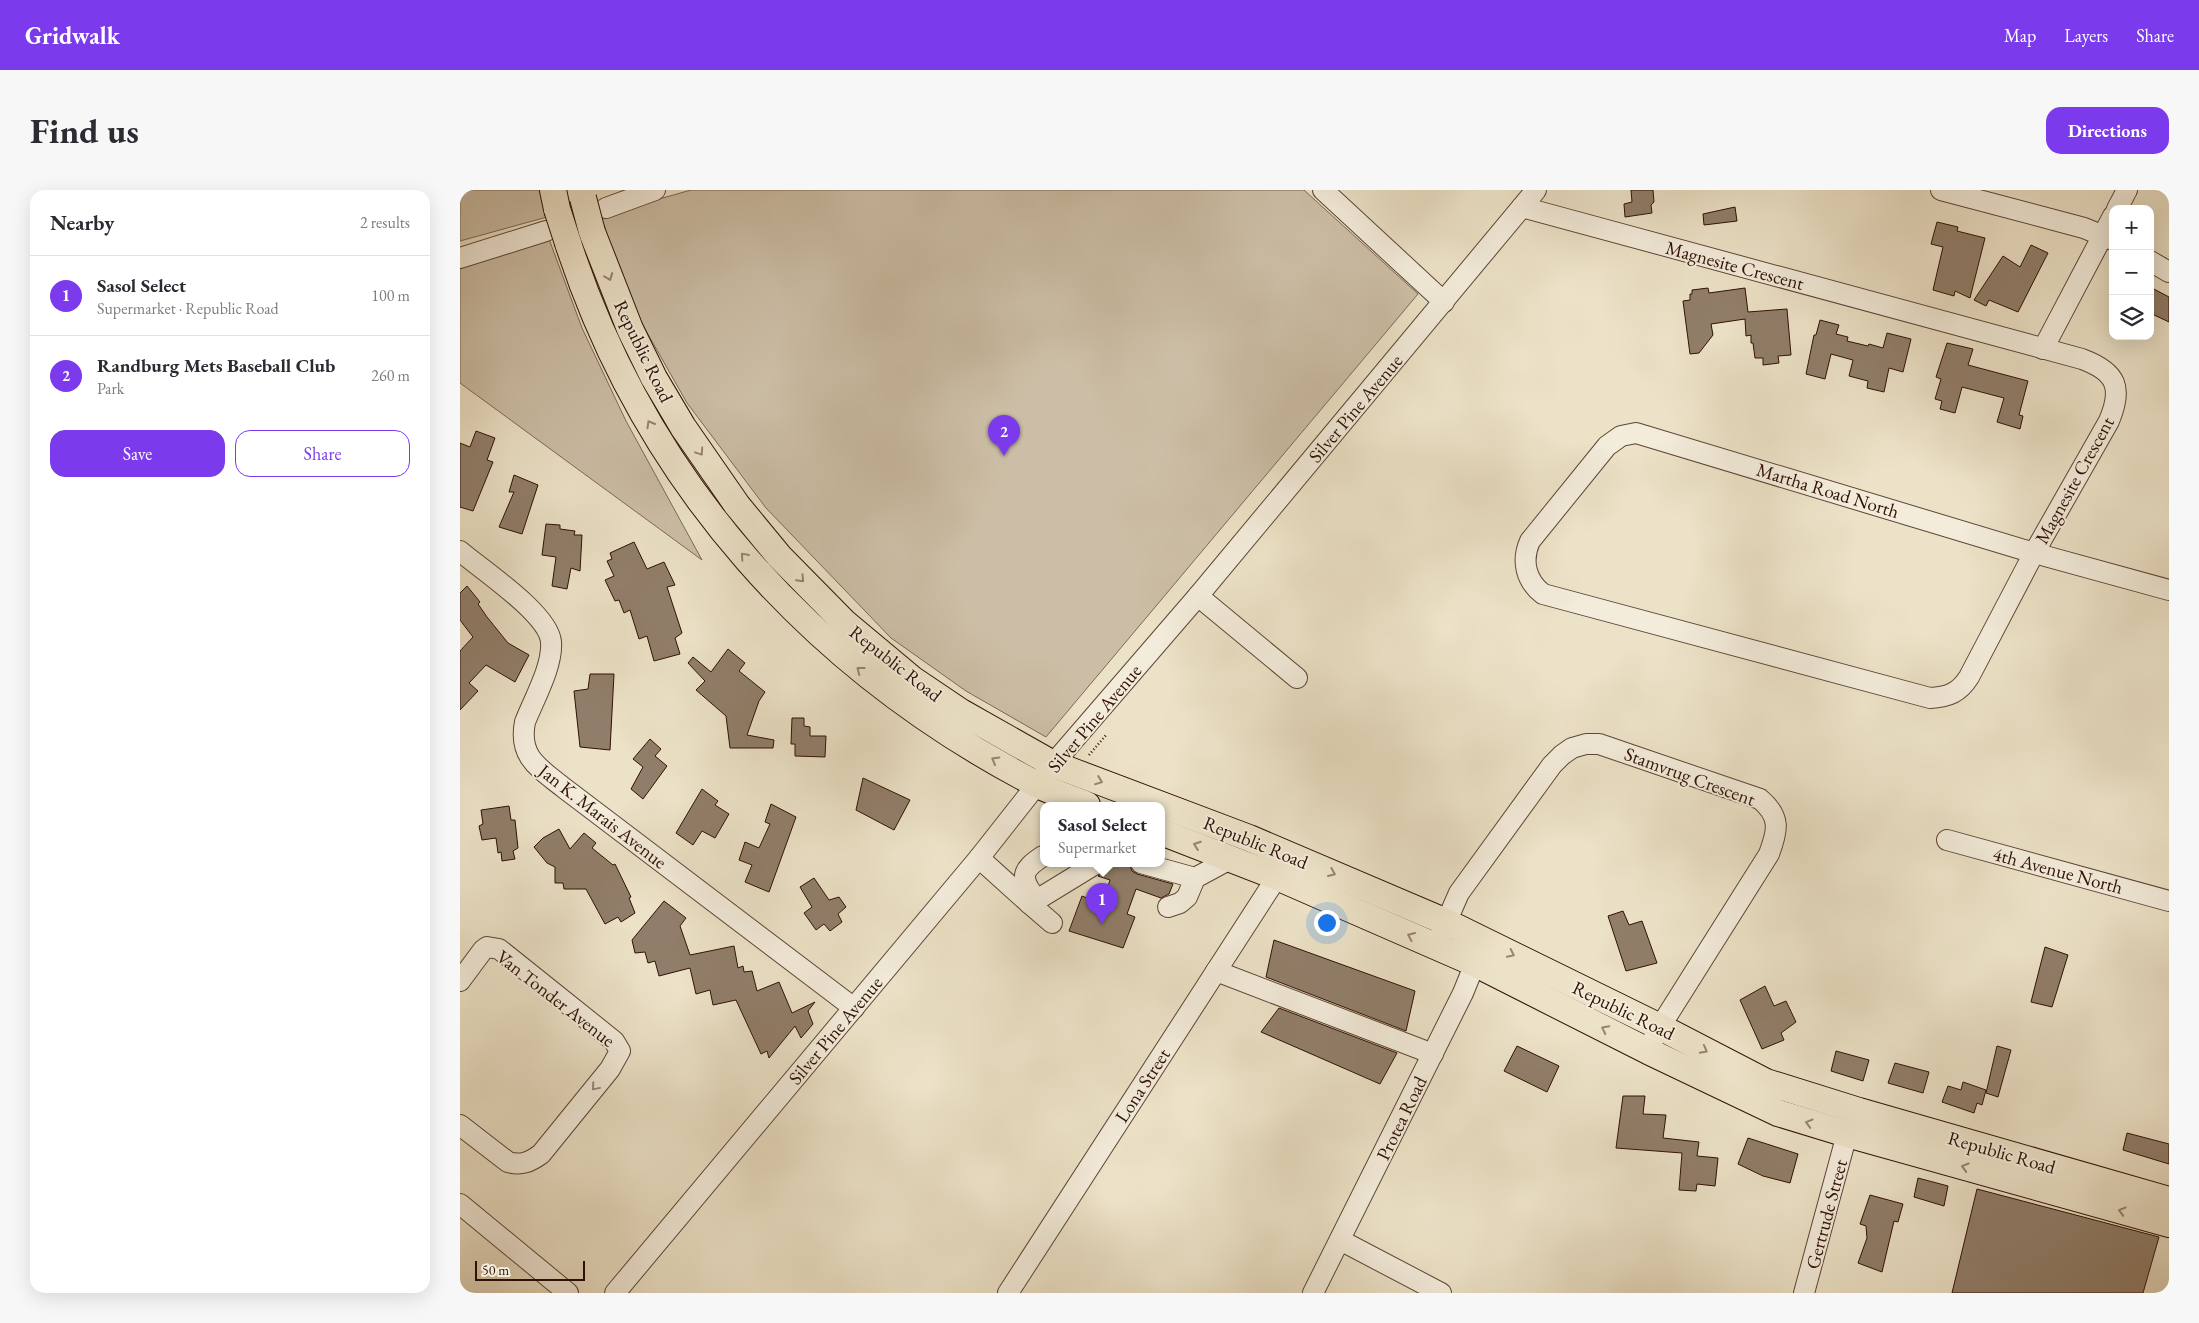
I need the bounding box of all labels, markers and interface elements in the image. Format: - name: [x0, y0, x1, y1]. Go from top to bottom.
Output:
- text: Gridwalk: [25, 20, 120, 51]
- text: Map: [2004, 24, 2036, 47]
- text: Layers: [2064, 24, 2108, 47]
- text: Share: [2136, 24, 2174, 47]
- button: Directions: [2046, 107, 2169, 154]
- text: Find us: [30, 108, 139, 153]
- map controls: [2109, 205, 2154, 340]
- button: +: [2109, 205, 2154, 250]
- text: Nearby: [50, 209, 114, 236]
- text: 2 results: [360, 212, 410, 233]
- street label: Magnesite Crescent: [1663, 235, 1807, 296]
- button: −: [2109, 250, 2154, 295]
- text: Sasol Select: [97, 273, 186, 298]
- one-way arrow: [603, 273, 613, 281]
- text: 1: [62, 285, 70, 306]
- text: 100 m: [371, 285, 410, 306]
- button: layers: [2109, 295, 2154, 340]
- street label: Republic Road: [608, 296, 679, 407]
- text: Supermarket · Republic Road: [97, 298, 279, 319]
- street label: Silver Pine Avenue: [1303, 349, 1408, 468]
- text: Randburg Mets Baseball Club: [97, 353, 335, 378]
- text: 2: [62, 365, 70, 386]
- text: 260 m: [371, 365, 410, 386]
- text: Park: [97, 378, 124, 399]
- street label: Magnesite Crescent: [2029, 412, 2120, 548]
- pin: 2: [988, 415, 1020, 456]
- one-way arrow: [646, 421, 656, 430]
- button: Save: [50, 430, 225, 477]
- button: Share: [235, 430, 410, 477]
- one-way arrow: [694, 447, 703, 456]
- street label: Martha Road North: [1753, 457, 1902, 524]
- one-way arrow: [741, 553, 750, 562]
- one-way arrow: [795, 574, 804, 583]
- street label: Republic Road: [844, 619, 947, 708]
- street label: Silver Pine Avenue: [1042, 659, 1147, 778]
- one-way arrow: [857, 667, 866, 675]
- street label: Stamvrug Crescent: [1621, 741, 1759, 812]
- one-way arrow: [991, 756, 1000, 766]
- street label: Jan K. Marais Avenue: [532, 757, 672, 874]
- one-way arrow: [1094, 775, 1103, 785]
- popup: [1040, 802, 1165, 867]
- street label: Republic Road: [1200, 810, 1312, 875]
- text: Sasol Select: [1058, 812, 1147, 837]
- text: Supermarket: [1058, 837, 1137, 858]
- one-way arrow: [1193, 841, 1202, 852]
- street label: 4th Avenue North: [1990, 841, 2126, 900]
- one-way arrow: [1327, 866, 1336, 877]
- pin: 1: [1086, 883, 1118, 924]
- your location: [1314, 910, 1340, 936]
- one-way arrow: [1407, 931, 1416, 942]
- street label: Van Tonder Avenue: [491, 944, 620, 1053]
- one-way arrow: [1506, 948, 1515, 959]
- street label: Silver Pine Avenue: [783, 971, 888, 1090]
- street label: Republic Road: [1568, 975, 1679, 1046]
- one-way arrow: [1601, 1025, 1610, 1035]
- street label: Lona Street: [1109, 1043, 1176, 1127]
- one-way arrow: [1699, 1044, 1708, 1054]
- street label: Protea Road: [1370, 1072, 1433, 1164]
- one-way arrow: [592, 1082, 601, 1091]
- one-way arrow: [1805, 1119, 1814, 1129]
- street label: Republic Road: [1945, 1125, 2059, 1180]
- street label: Gertrude Street: [1800, 1157, 1853, 1272]
- one-way arrow: [1962, 1163, 1970, 1173]
- one-way arrow: [2118, 1206, 2127, 1216]
- scale bar: [475, 1258, 585, 1281]
- text: 50 m: [482, 1261, 509, 1279]

